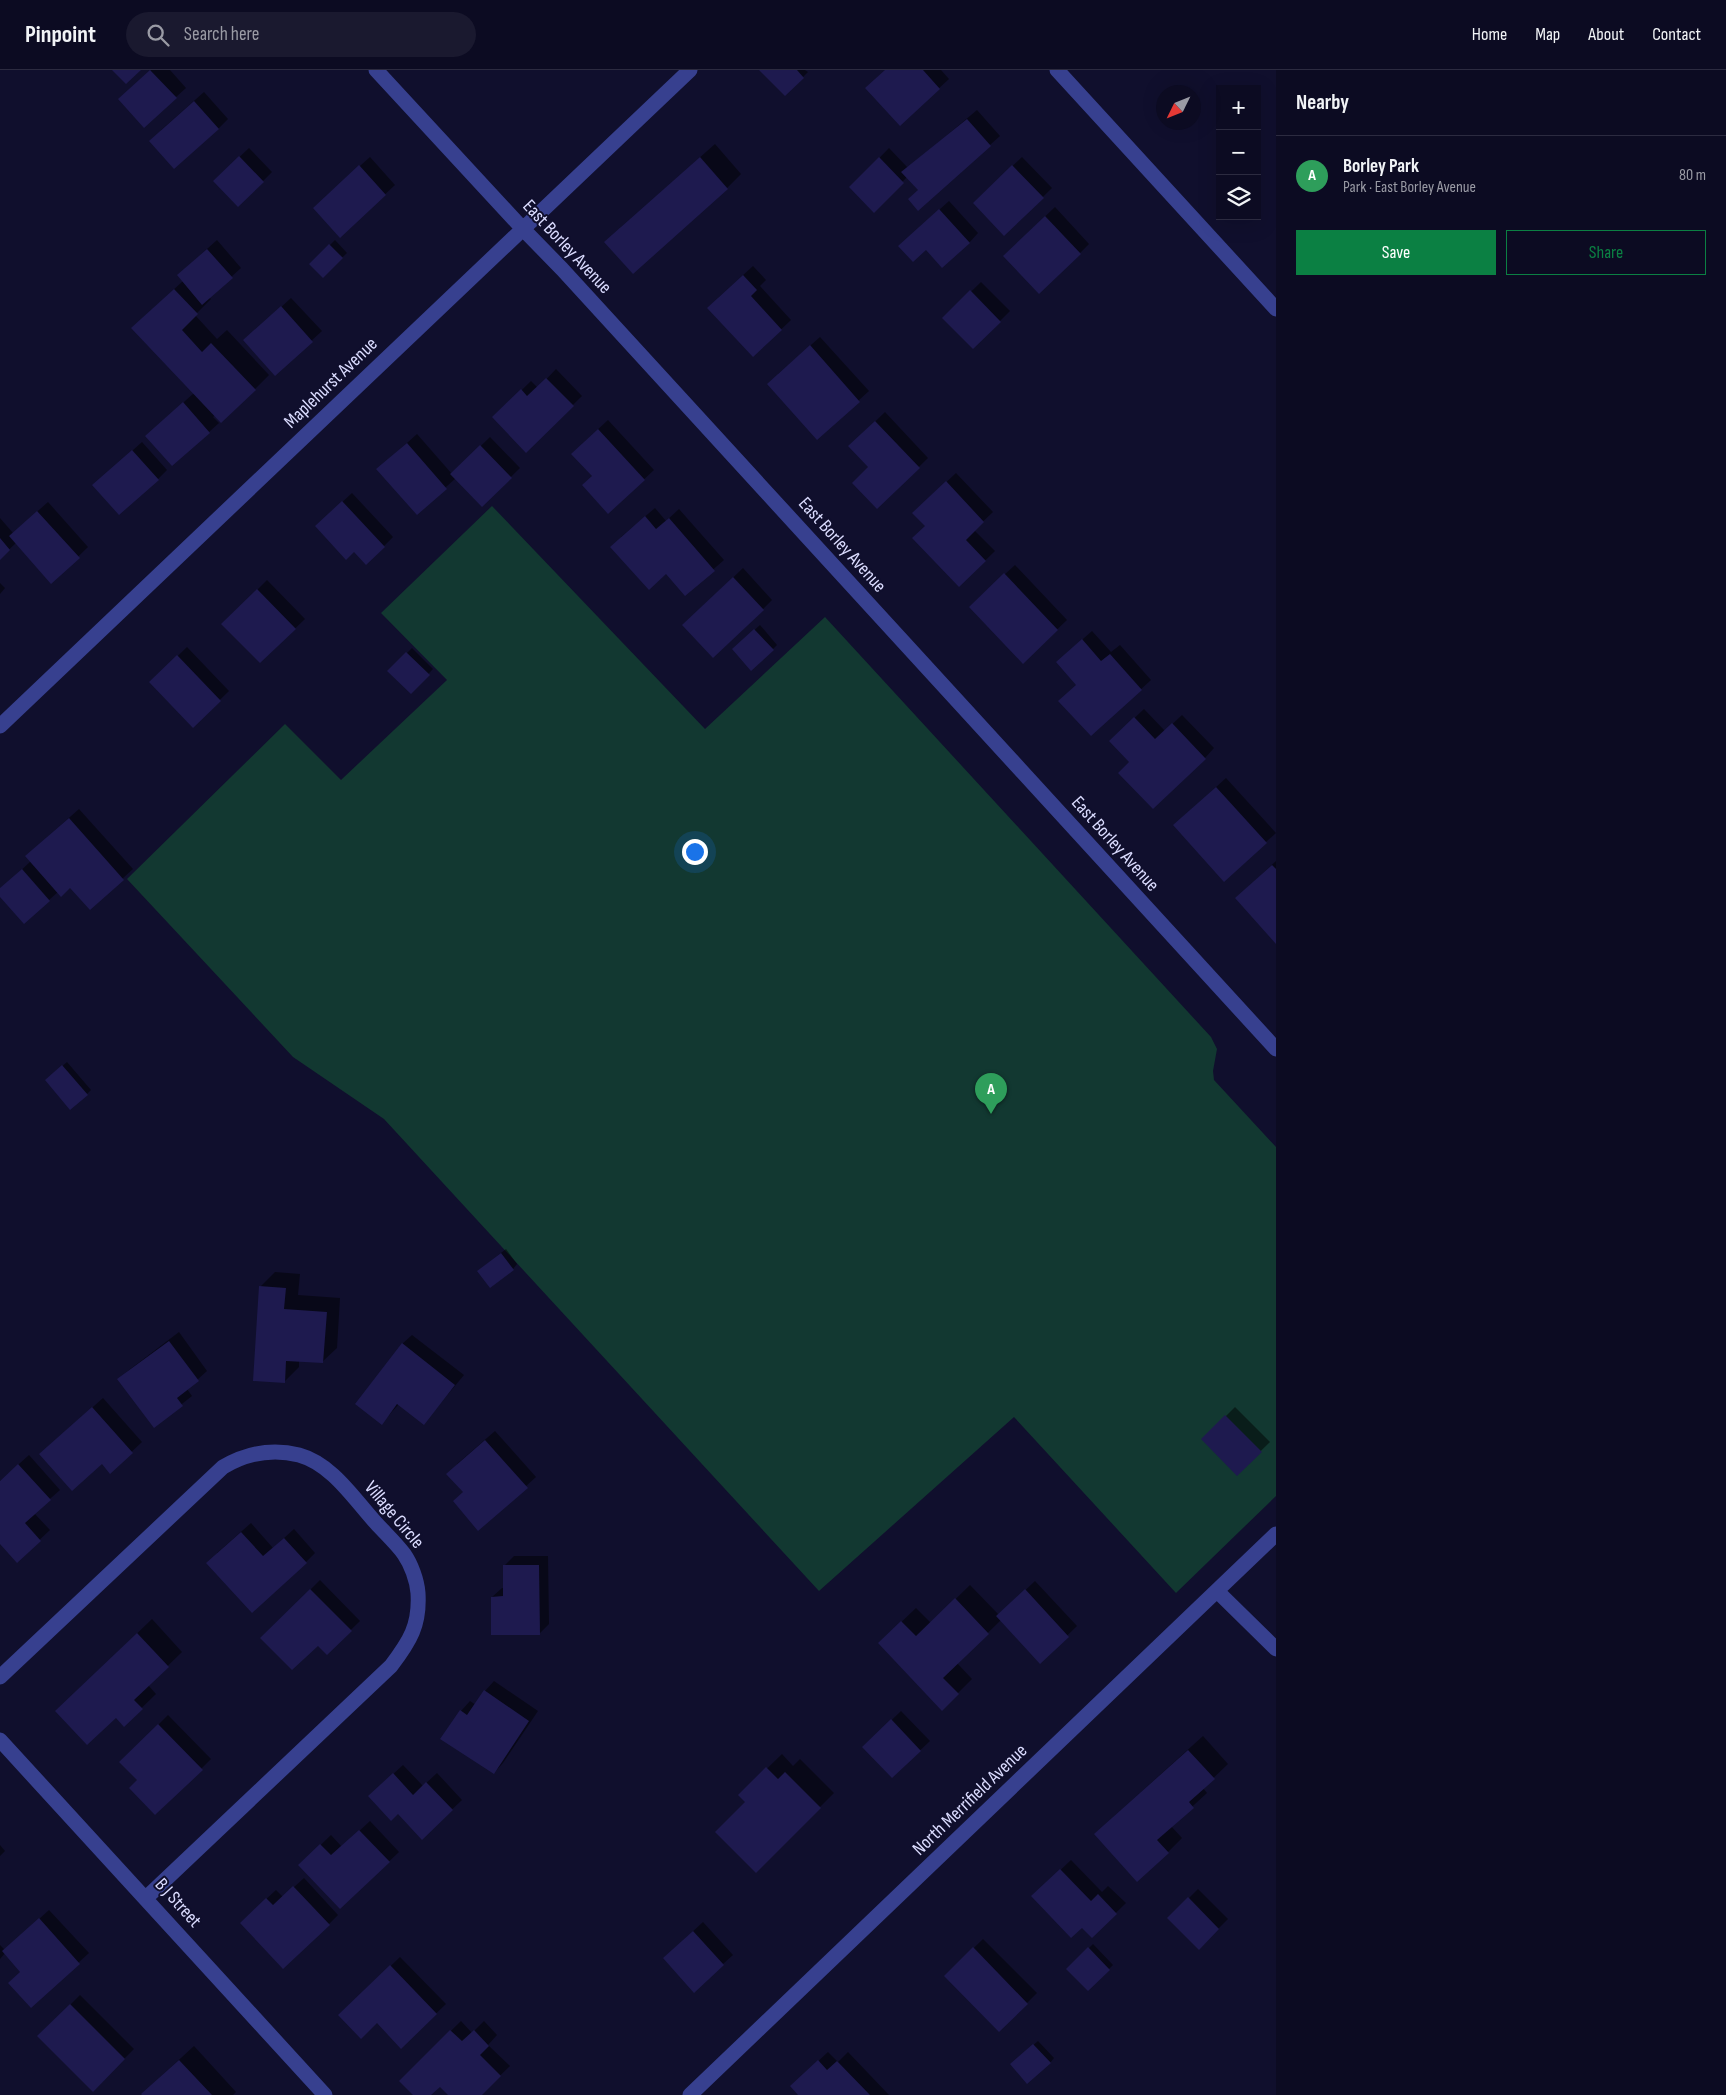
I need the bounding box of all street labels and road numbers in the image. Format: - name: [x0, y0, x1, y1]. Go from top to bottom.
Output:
- street label: East Borley Avenue: [518, 195, 616, 299]
- street label: Maplehurst Avenue: [279, 333, 383, 433]
- street label: East Borley Avenue: [793, 493, 891, 597]
- street label: East Borley Avenue: [1066, 792, 1164, 896]
- street label: Village Circle: [359, 1476, 429, 1554]
- street label: North Merrifield Avenue: [908, 1739, 1032, 1861]
- street label: B J Street: [150, 1874, 206, 1933]

